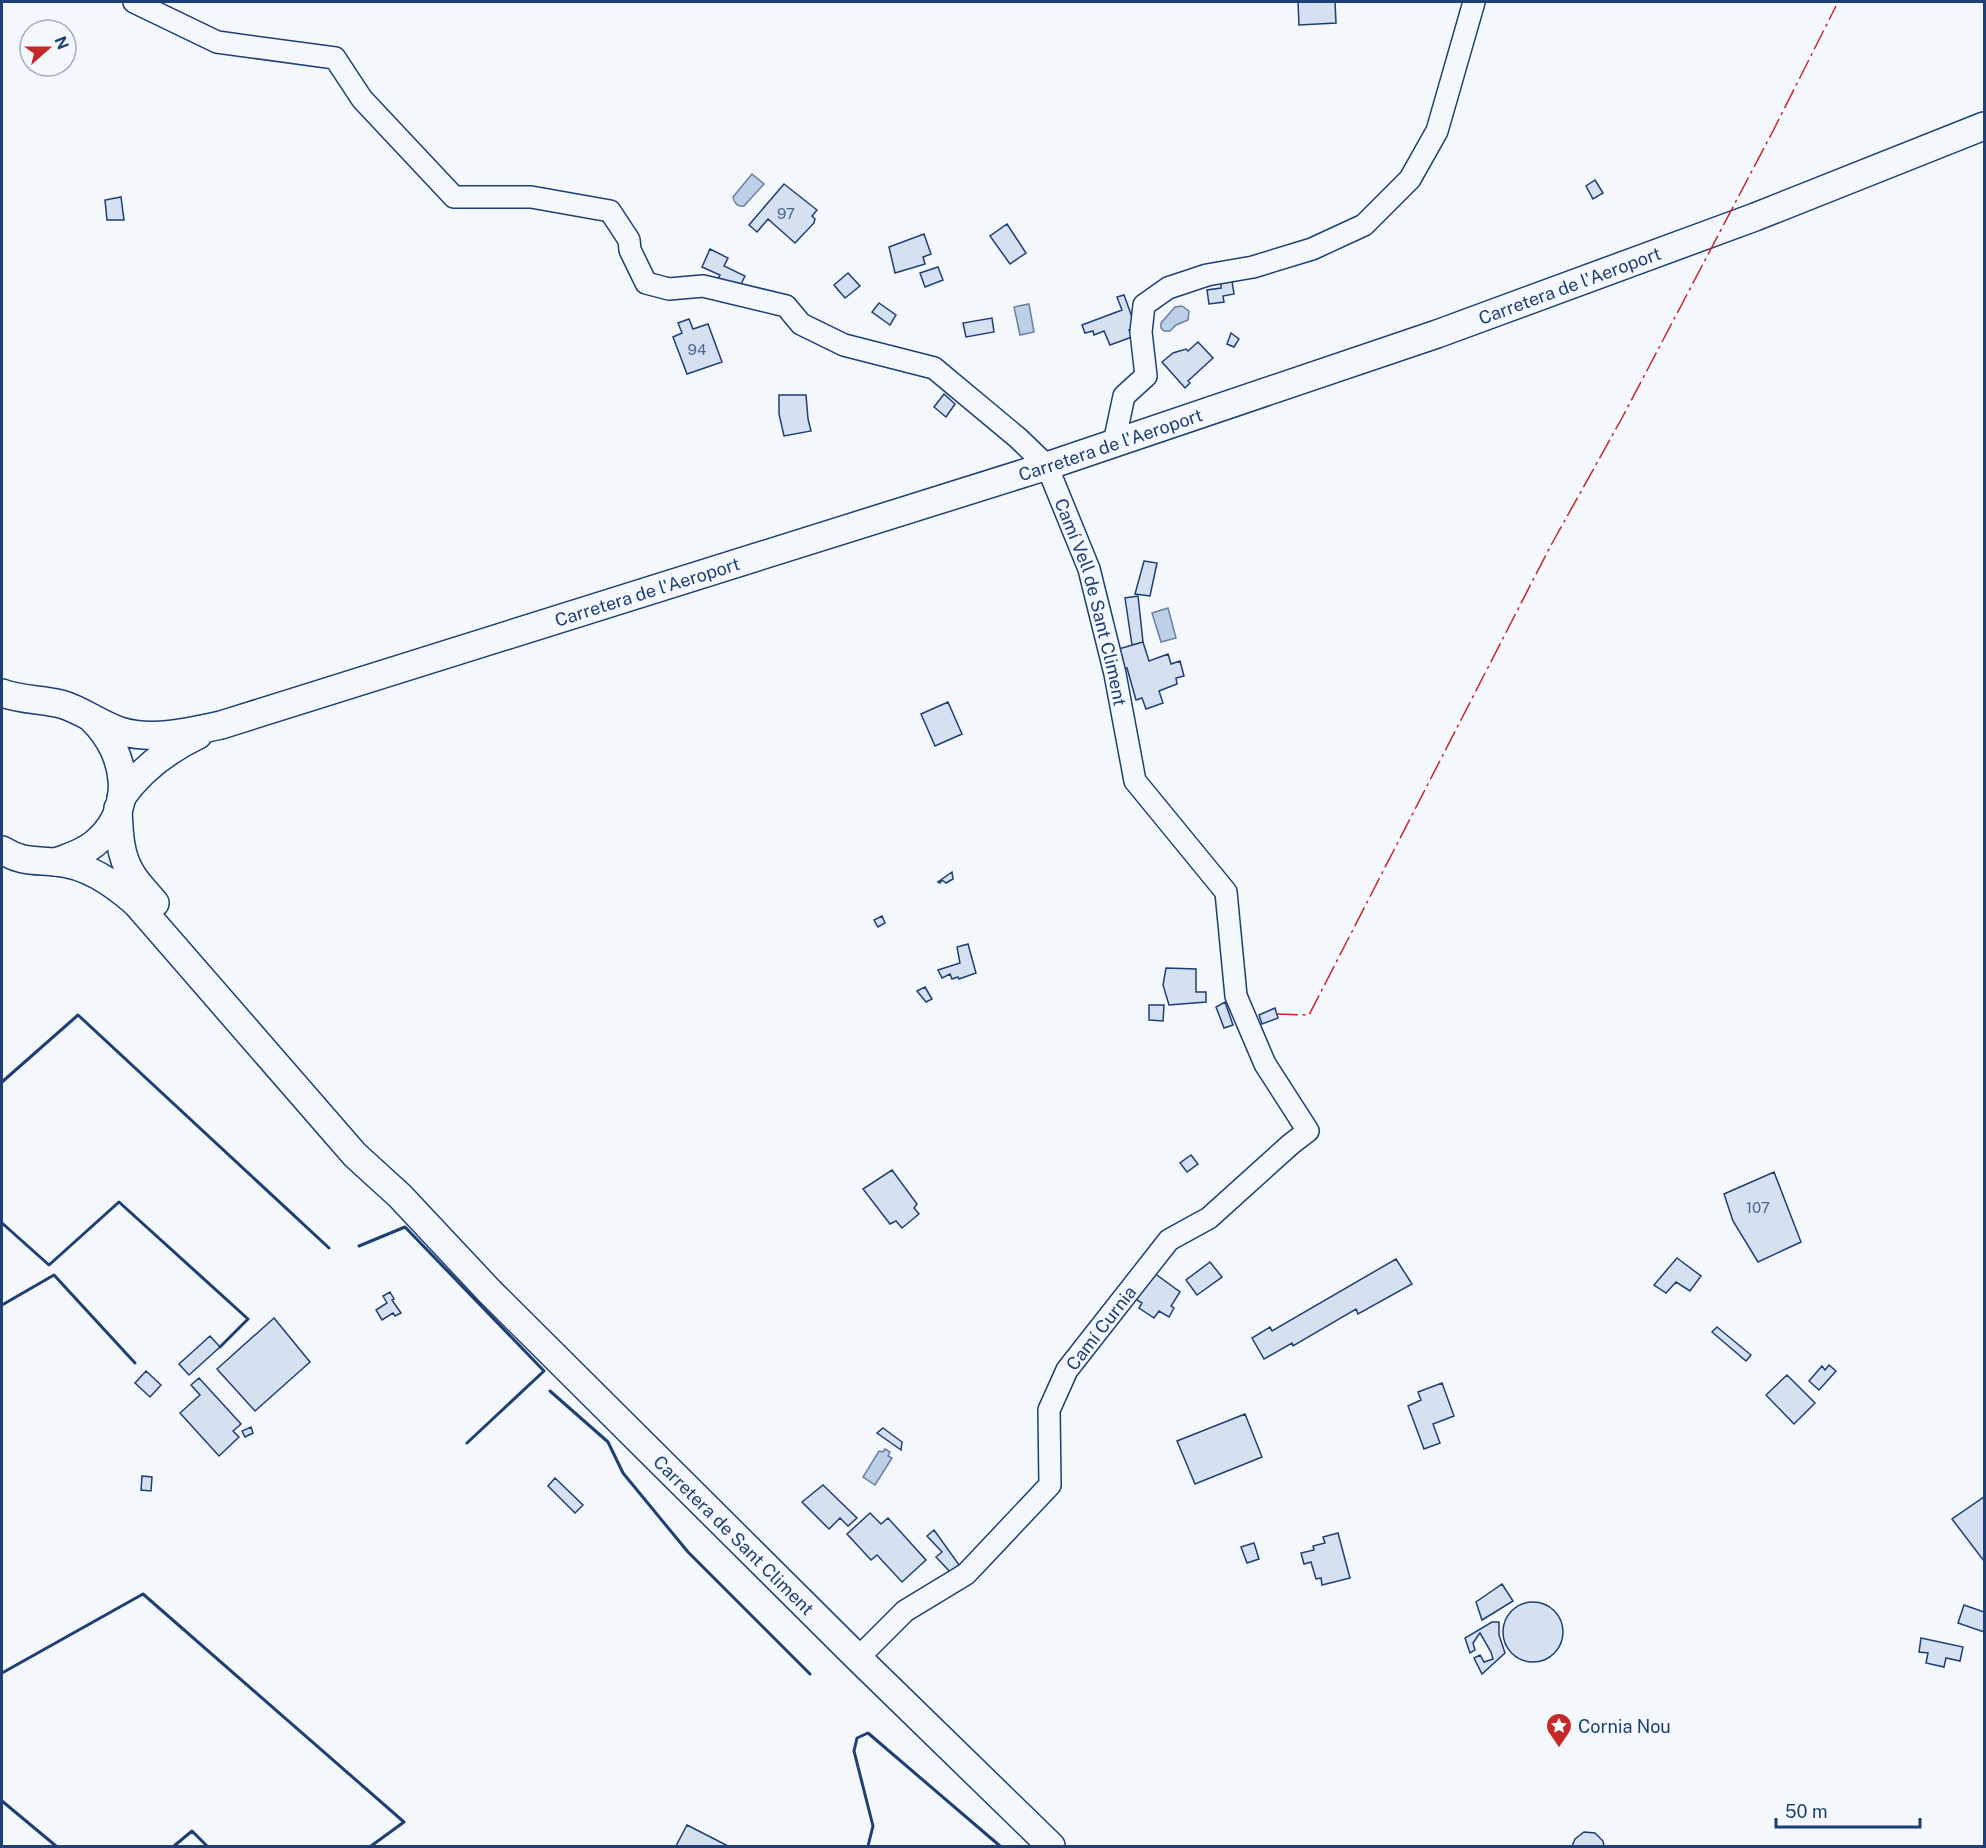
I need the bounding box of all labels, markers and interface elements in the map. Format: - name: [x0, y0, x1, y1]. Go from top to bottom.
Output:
- north arrow: [18, 18, 78, 78]
- text: N: [50, 34, 73, 52]
- house number: 97: [777, 205, 795, 222]
- street label: Carretera de l'Aeroport: [1475, 242, 1664, 328]
- house number: 94: [688, 341, 706, 358]
- street label: Carretera de l'Aeroport: [1016, 404, 1205, 485]
- street label: Camí Vell de Sant Climent: [1051, 495, 1131, 708]
- street label: Carretera de l'Aeroport: [552, 553, 742, 630]
- house number: 107: [1746, 1199, 1770, 1216]
- street label: Camí Curnia: [1062, 1282, 1140, 1374]
- street label: Carretera de Sant Climent: [650, 1451, 819, 1619]
- place icon: Cornia Nou: [1544, 1711, 1574, 1749]
- place label: Cornia Nou: [1578, 1716, 1671, 1737]
- scale bar: [1776, 1791, 1920, 1829]
- text: 50 m: [1785, 1801, 1828, 1822]

